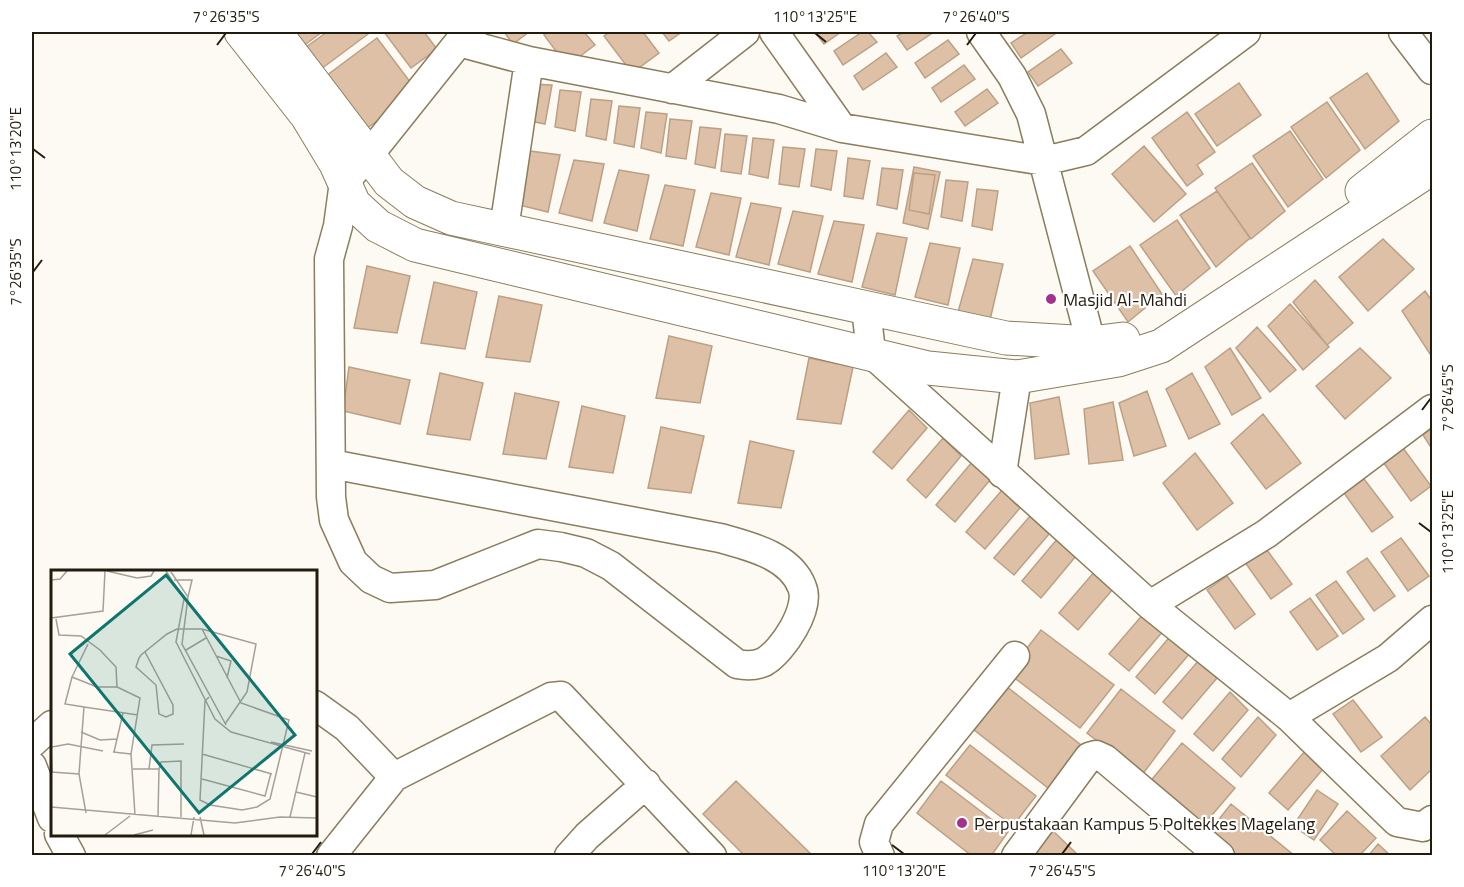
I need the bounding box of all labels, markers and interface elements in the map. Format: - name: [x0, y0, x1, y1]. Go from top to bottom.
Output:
- text: 7°26'35"S: [192, 5, 260, 28]
- text: 110°13'25"E: [773, 5, 857, 28]
- text: 7°26'40"S: [942, 5, 1010, 28]
- text: 110°13'20"E: [4, 107, 27, 191]
- text: 7°26'35"S: [4, 238, 27, 306]
- place label: Masjid Al-Mahdi: [1063, 286, 1187, 313]
- marker: Masjid Al-Mahdi: [1044, 292, 1058, 306]
- text: 7°26'45"S: [1436, 364, 1459, 432]
- text: 110°13'25"E: [1436, 490, 1459, 574]
- inset map: [51, 570, 316, 836]
- place label: Perpustakaan Kampus 5 Poltekkes Magelang: [974, 810, 1315, 837]
- marker: Perpustakaan Kampus 5 Poltekkes Magelang: [955, 816, 969, 830]
- text: 7°26'40"S: [278, 859, 346, 882]
- text: 110°13'20"E: [862, 859, 946, 882]
- text: 7°26'45"S: [1028, 859, 1096, 882]

